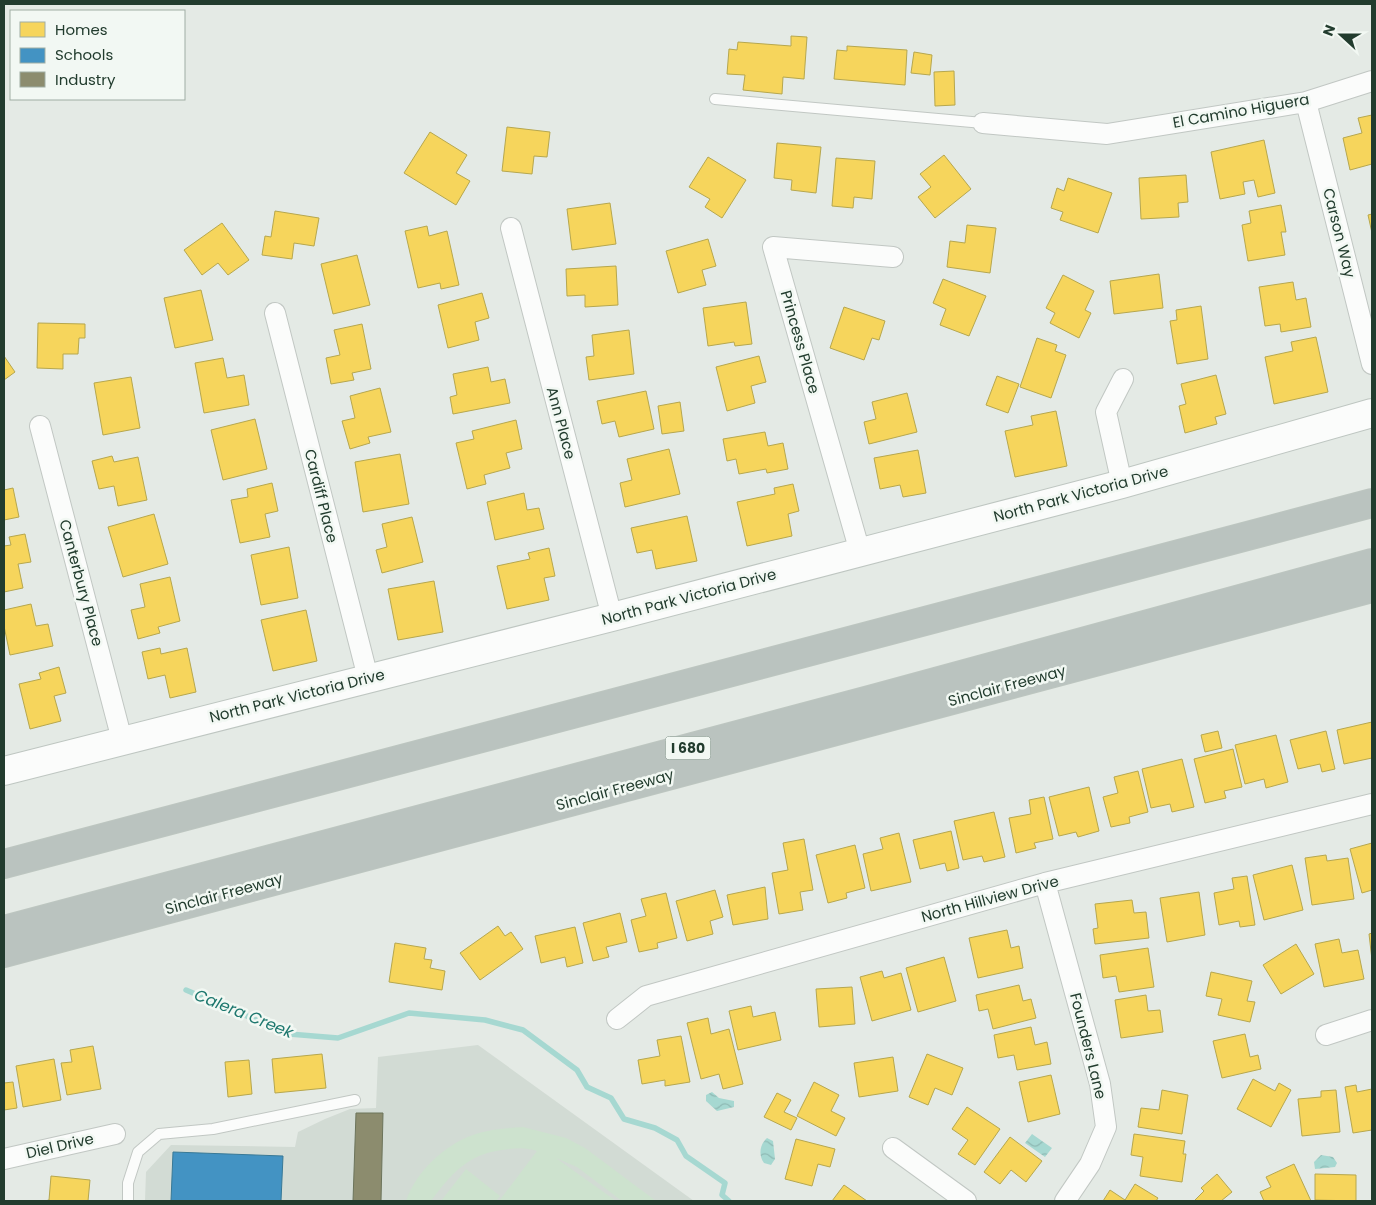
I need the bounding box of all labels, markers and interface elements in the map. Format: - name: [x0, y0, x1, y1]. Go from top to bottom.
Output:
- legend: [10, 10, 185, 100]
- north arrow: [1316, 10, 1366, 60]
- text: Homes: [55, 19, 108, 40]
- text: N: [1318, 22, 1340, 39]
- text: Schools: [55, 44, 113, 65]
- text: Industry: [55, 69, 116, 90]
- street label: El Camino Higuera: [1171, 88, 1311, 133]
- street label: Carson Way: [1318, 186, 1361, 280]
- street label: Princess Place: [776, 288, 825, 396]
- street label: Ann Place: [542, 384, 581, 461]
- street label: Cardiff Place: [300, 447, 343, 545]
- street label: North Park Victoria Drive: [991, 460, 1171, 527]
- street label: Canterbury Place: [54, 517, 108, 649]
- street label: North Park Victoria Drive: [599, 563, 779, 630]
- street label: Sinclair Freeway: [946, 660, 1069, 711]
- street label: North Park Victoria Drive: [207, 664, 387, 727]
- road number: I 680: [666, 736, 710, 760]
- street label: Sinclair Freeway: [554, 764, 677, 815]
- street label: Sinclair Freeway: [163, 868, 286, 919]
- street label: North Hillview Drive: [919, 870, 1061, 927]
- water label: Calera Creek: [191, 983, 297, 1044]
- street label: Founders Lane: [1065, 991, 1112, 1101]
- street label: Diel Drive: [24, 1128, 96, 1163]

